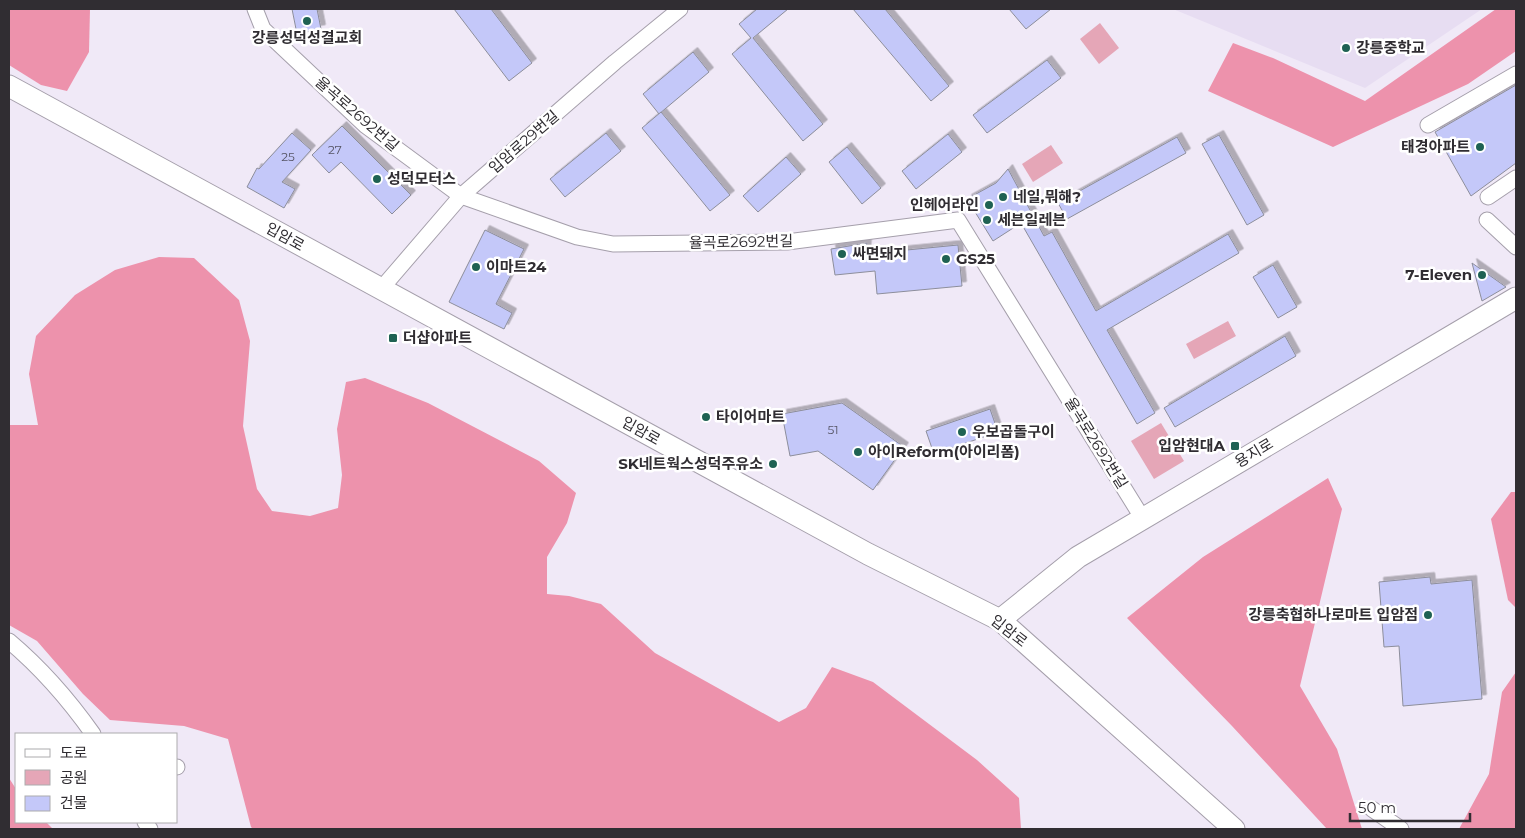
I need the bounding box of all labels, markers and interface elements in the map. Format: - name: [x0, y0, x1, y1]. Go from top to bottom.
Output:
- marker: 강릉성덕성결교회: [301, 15, 313, 27]
- place label: 강릉성덕성결교회: [252, 28, 362, 47]
- place label: 강릉중학교: [1356, 38, 1425, 57]
- marker: 강릉중학교: [1340, 42, 1352, 54]
- street label: 율곡로2692번길: [312, 72, 403, 155]
- street label: 입암로29번길: [485, 106, 563, 177]
- place label: 태경아파트: [1401, 137, 1470, 156]
- marker: 태경아파트: [1474, 141, 1486, 153]
- house number: 27: [328, 142, 342, 157]
- house number: 25: [281, 149, 295, 164]
- place label: 성덕모터스: [387, 169, 456, 188]
- marker: 성덕모터스: [371, 173, 383, 185]
- place label: 네일,뭐해?: [1013, 187, 1081, 206]
- marker: 네일,뭐해?: [997, 191, 1009, 203]
- place label: 인헤어라인: [910, 195, 979, 214]
- marker: 인헤어라인: [983, 199, 995, 211]
- place label: 세븐일레븐: [997, 210, 1066, 229]
- marker: 세븐일레븐: [981, 214, 993, 226]
- street label: 입암로: [263, 218, 308, 255]
- street label: 율곡로2692번길: [689, 231, 793, 252]
- place label: 싸면돼지: [852, 244, 907, 263]
- marker: 싸면돼지: [836, 248, 848, 260]
- place label: GS25: [956, 249, 995, 268]
- marker: GS25: [940, 253, 952, 265]
- place label: 이마트24: [486, 257, 547, 276]
- marker: 이마트24: [470, 261, 482, 273]
- place label: 7-Eleven: [1405, 265, 1472, 284]
- marker: 7-Eleven: [1476, 269, 1488, 281]
- place label: 더샵아파트: [403, 328, 472, 347]
- marker: 더샵아파트: [387, 332, 399, 344]
- street label: 율곡로2692번길: [1061, 393, 1132, 492]
- place label: 타이어마트: [716, 407, 785, 426]
- marker: 타이어마트: [700, 411, 712, 423]
- street label: 입암로: [619, 412, 664, 449]
- house number: 51: [827, 422, 839, 437]
- place label: 우보곱돌구이: [972, 422, 1055, 441]
- marker: 우보곱돌구이: [956, 426, 968, 438]
- street label: 용지로: [1231, 434, 1276, 471]
- place label: 입암현대A: [1158, 436, 1225, 455]
- marker: 입암현대A: [1229, 440, 1241, 452]
- place label: 아이Reform(아이리폼): [868, 442, 1020, 461]
- marker: 아이Reform(아이리폼): [852, 446, 864, 458]
- place label: SK네트웍스성덕주유소: [618, 454, 763, 473]
- marker: SK네트웍스성덕주유소: [767, 458, 779, 470]
- place label: 강릉축협하나로마트 입암점: [1248, 605, 1418, 624]
- marker: 강릉축협하나로마트 입암점: [1422, 609, 1434, 621]
- street label: 입암로: [987, 610, 1031, 651]
- legend: [15, 733, 178, 823]
- text: 도로: [60, 743, 88, 762]
- text: 공원: [60, 768, 88, 787]
- scale bar: [1350, 790, 1470, 822]
- text: 건물: [60, 793, 88, 812]
- text: 50 m: [1358, 798, 1396, 817]

